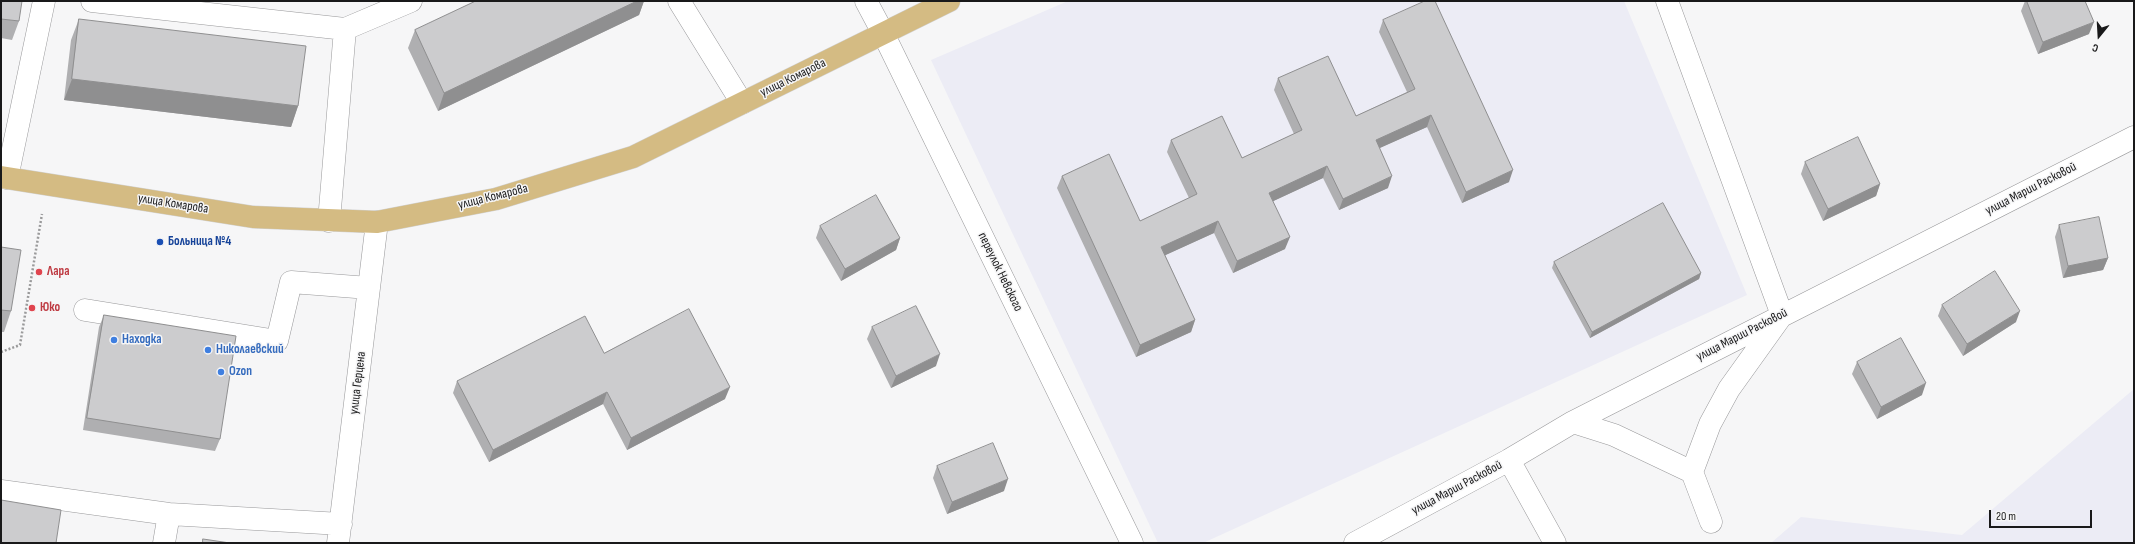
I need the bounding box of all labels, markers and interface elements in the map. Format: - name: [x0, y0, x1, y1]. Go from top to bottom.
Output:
- north arrow: [2079, 16, 2119, 56]
- text: С: [2090, 41, 2100, 55]
- street label: улица Комарова: [758, 55, 828, 101]
- street label: улица Марии Расковой: [1983, 159, 2079, 219]
- street label: улица Комарова: [457, 181, 529, 213]
- street label: улица Комарова: [137, 191, 209, 217]
- street label: переулок Невского: [974, 230, 1026, 314]
- place label: Больница №4: [168, 234, 231, 250]
- marker: Больница №4: [155, 237, 165, 247]
- place label: Лара: [47, 264, 70, 280]
- marker: Лара: [34, 267, 44, 277]
- place label: Юко: [40, 300, 60, 316]
- marker: Юко: [27, 303, 37, 313]
- street label: улица Марии Расковой: [1694, 305, 1790, 365]
- place label: Находка: [122, 332, 161, 348]
- marker: Находка: [109, 335, 119, 345]
- place label: Николаевский: [216, 342, 284, 358]
- marker: Николаевский: [203, 345, 213, 355]
- street label: улица Герцена: [346, 351, 370, 415]
- place label: Ozon: [229, 364, 252, 380]
- marker: Ozon: [216, 367, 226, 377]
- street label: улица Марии Расковой: [1409, 458, 1505, 518]
- scale bar: [1991, 502, 2094, 528]
- text: 20 m: [1996, 509, 2016, 524]

